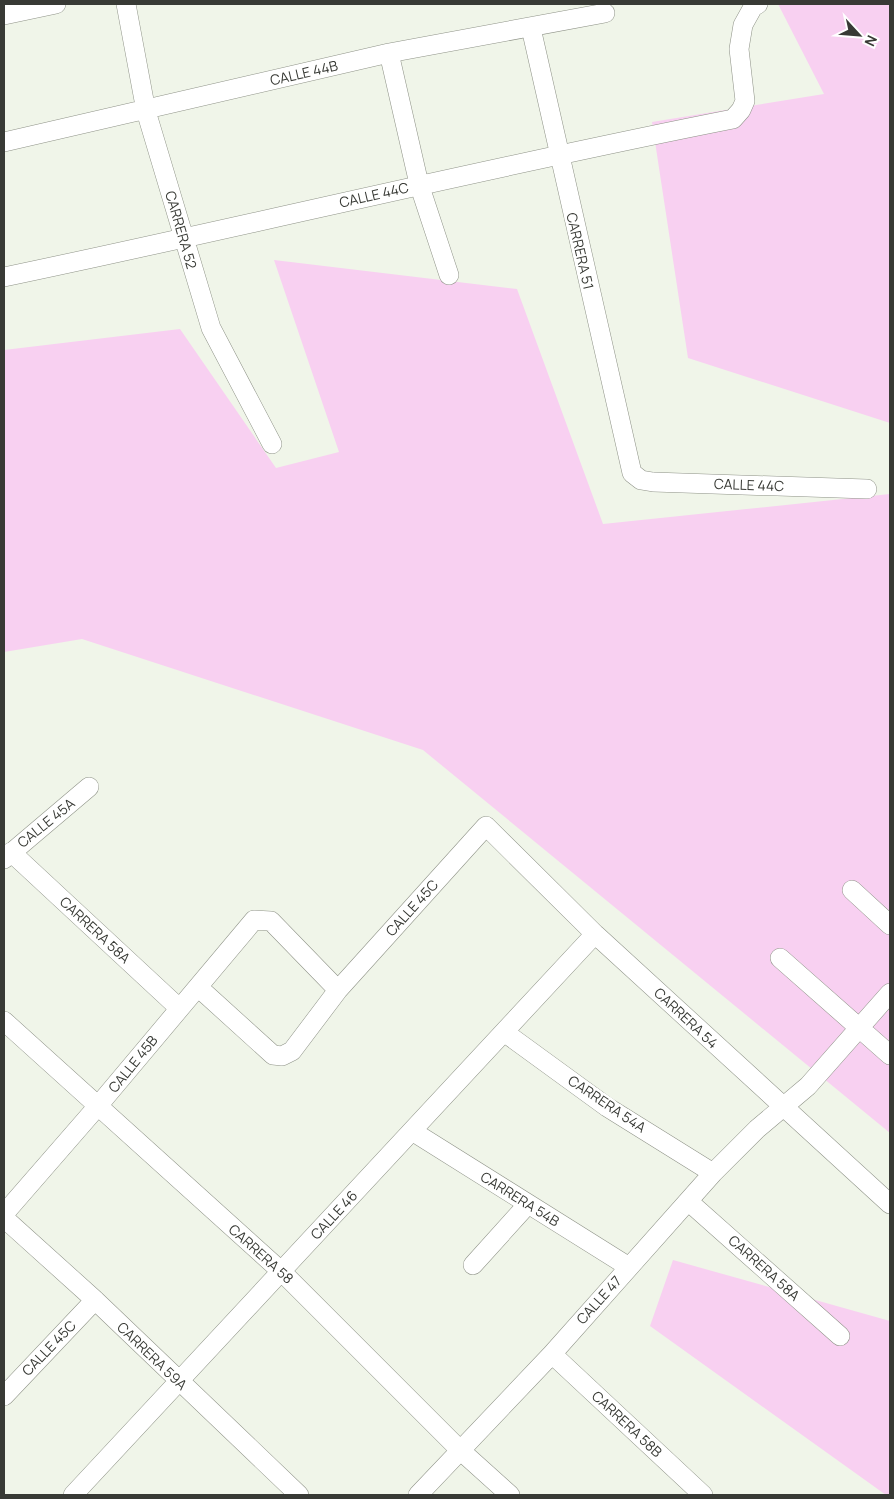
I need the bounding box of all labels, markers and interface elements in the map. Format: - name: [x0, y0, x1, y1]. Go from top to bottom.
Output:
- north arrow: [834, 10, 884, 60]
- text: N: [860, 32, 882, 50]
- street label: CALLE 44B: [268, 55, 340, 90]
- street label: CALLE 44C: [337, 177, 410, 212]
- street label: CARRERA 52: [161, 189, 202, 271]
- street label: CARRERA 51: [562, 211, 599, 291]
- street label: CALLE 44C: [714, 474, 784, 495]
- street label: CALLE 45A: [13, 793, 79, 852]
- street label: CALLE 45C: [381, 875, 442, 940]
- street label: CARRERA 58A: [56, 892, 135, 967]
- street label: CARRERA 54: [650, 983, 722, 1052]
- street label: CALLE 45B: [104, 1031, 162, 1096]
- street label: CARRERA 54A: [565, 1071, 650, 1137]
- street label: CARRERA 54B: [477, 1167, 564, 1231]
- street label: CALLE 46: [306, 1186, 361, 1243]
- street label: CARRERA 58: [225, 1219, 298, 1288]
- street label: CARRERA 58A: [725, 1231, 804, 1305]
- street label: CALLE 47: [572, 1271, 625, 1328]
- street label: CALLE 45C: [17, 1316, 80, 1379]
- street label: CARRERA 59A: [113, 1317, 192, 1394]
- street label: CARRERA 58B: [588, 1386, 667, 1461]

